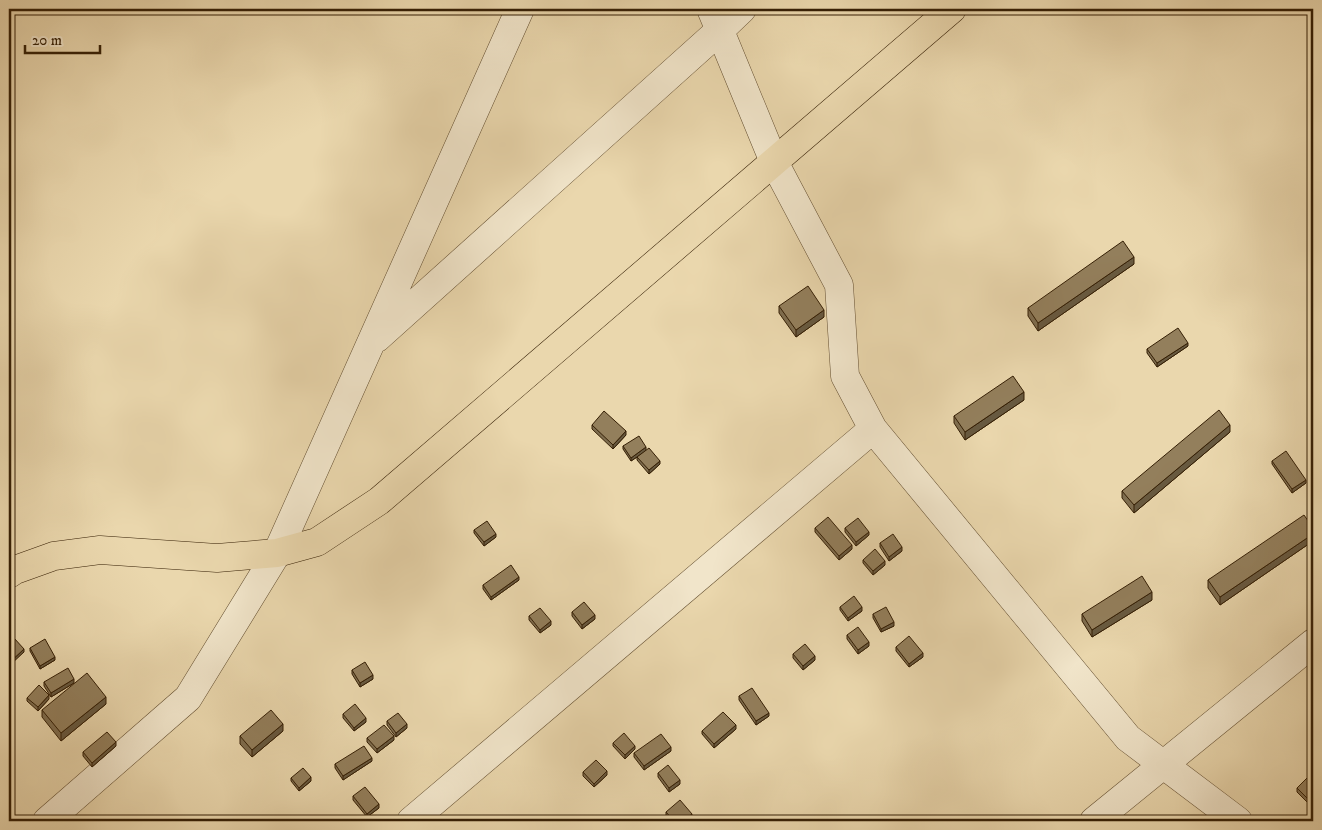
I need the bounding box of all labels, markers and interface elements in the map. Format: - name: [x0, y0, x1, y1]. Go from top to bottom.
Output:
- scale bar: [25, 22, 100, 54]
- text: 20 m: [32, 31, 62, 50]

